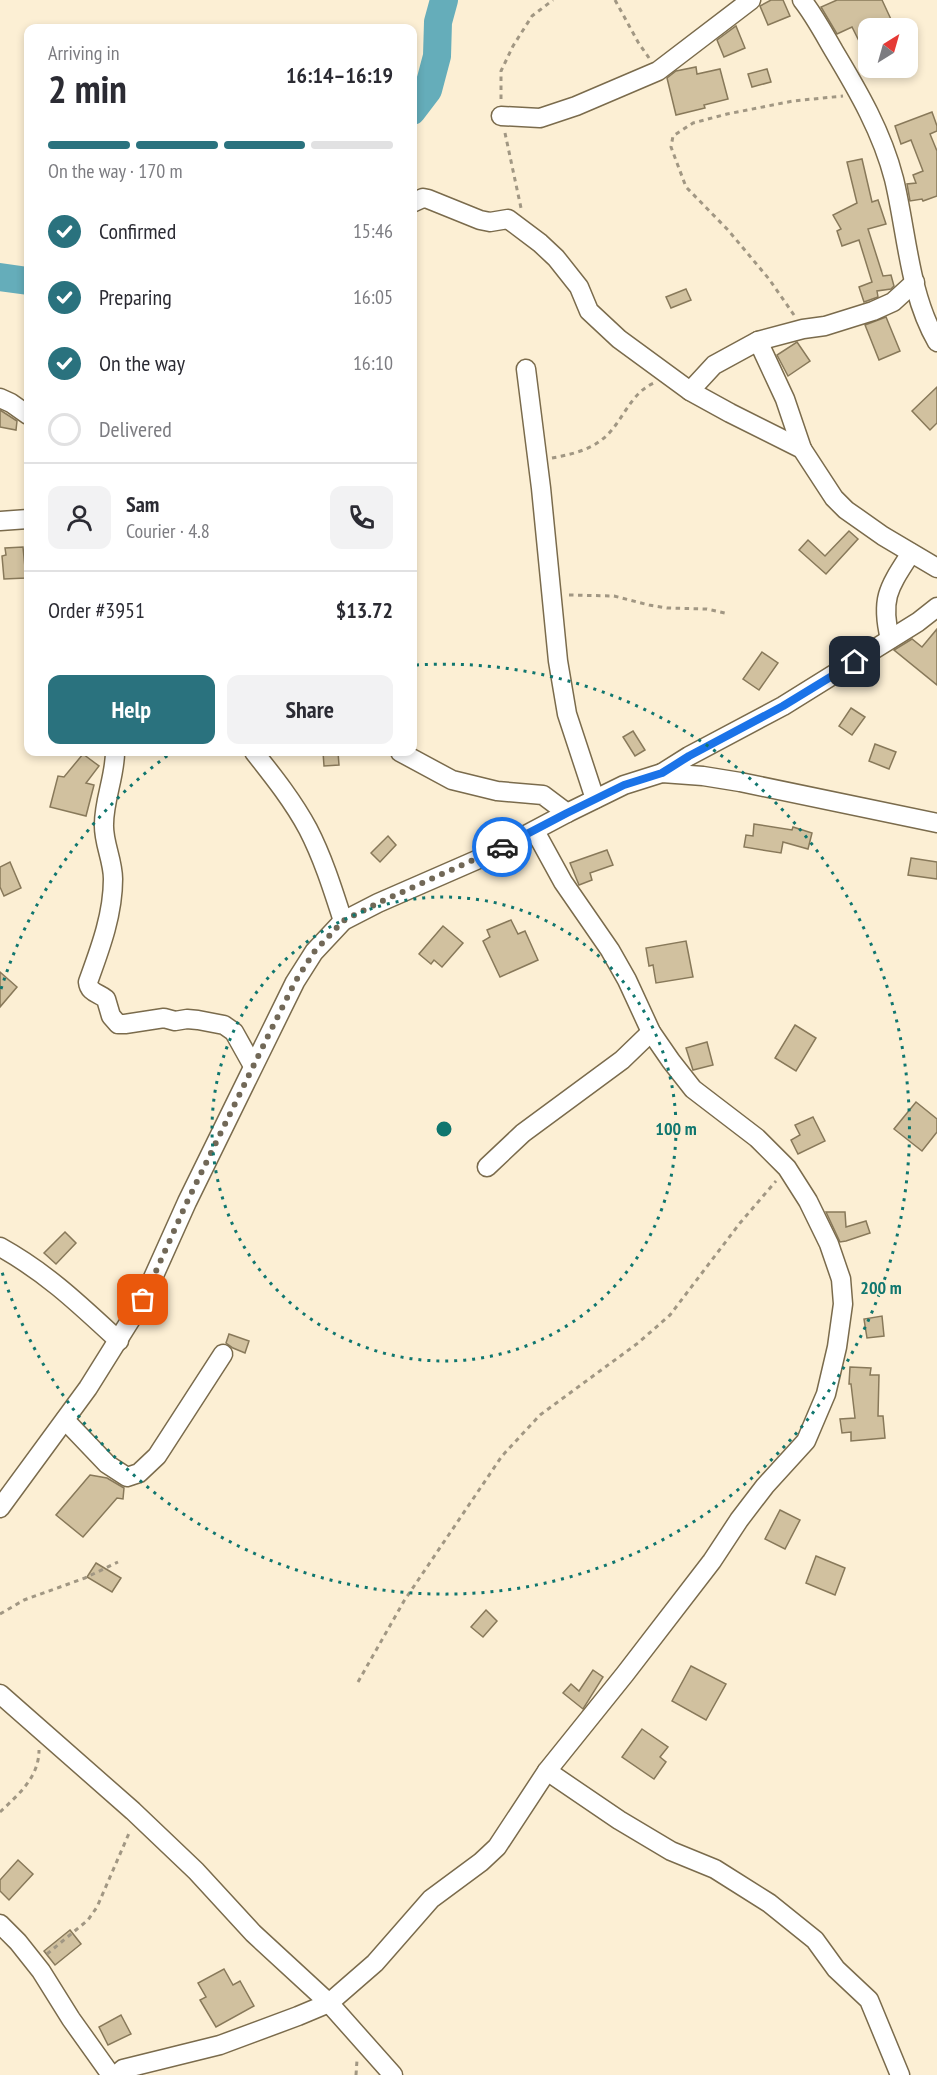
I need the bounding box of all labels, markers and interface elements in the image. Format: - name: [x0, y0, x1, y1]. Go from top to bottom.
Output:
- north arrow: [858, 18, 918, 78]
- map controls: [858, 18, 918, 78]
- text: Arriving in: [48, 40, 120, 66]
- text: 16:14–16:19: [286, 61, 393, 89]
- text: 2 min: [48, 63, 127, 114]
- text: On the way · 170 m: [48, 158, 183, 184]
- icon: check: [48, 215, 81, 248]
- text: Confirmed: [99, 217, 176, 245]
- text: 15:46: [353, 218, 393, 244]
- icon: check: [48, 281, 81, 314]
- text: Preparing: [99, 283, 172, 311]
- text: 16:05: [353, 284, 393, 310]
- icon: check: [48, 347, 81, 380]
- text: On the way: [99, 349, 185, 377]
- text: 16:10: [353, 350, 393, 376]
- text: Delivered: [99, 415, 172, 443]
- button: person: [48, 486, 111, 549]
- button: phone: [330, 486, 393, 549]
- text: Sam: [126, 490, 159, 518]
- text: Courier · 4.8: [126, 518, 210, 544]
- text: Order #3951: [48, 596, 145, 624]
- text: $13.72: [336, 596, 393, 624]
- pin: [829, 636, 880, 687]
- icon: home: [838, 645, 871, 678]
- button: Help: [48, 675, 215, 744]
- button: Share: [227, 675, 393, 744]
- courier: [472, 817, 532, 877]
- icon: car: [486, 831, 519, 864]
- text: 100 m: [655, 1117, 697, 1140]
- centre of rings: [434, 1119, 454, 1139]
- pin: [117, 1274, 168, 1325]
- text: 200 m: [860, 1276, 902, 1299]
- icon: bag: [126, 1283, 159, 1316]

